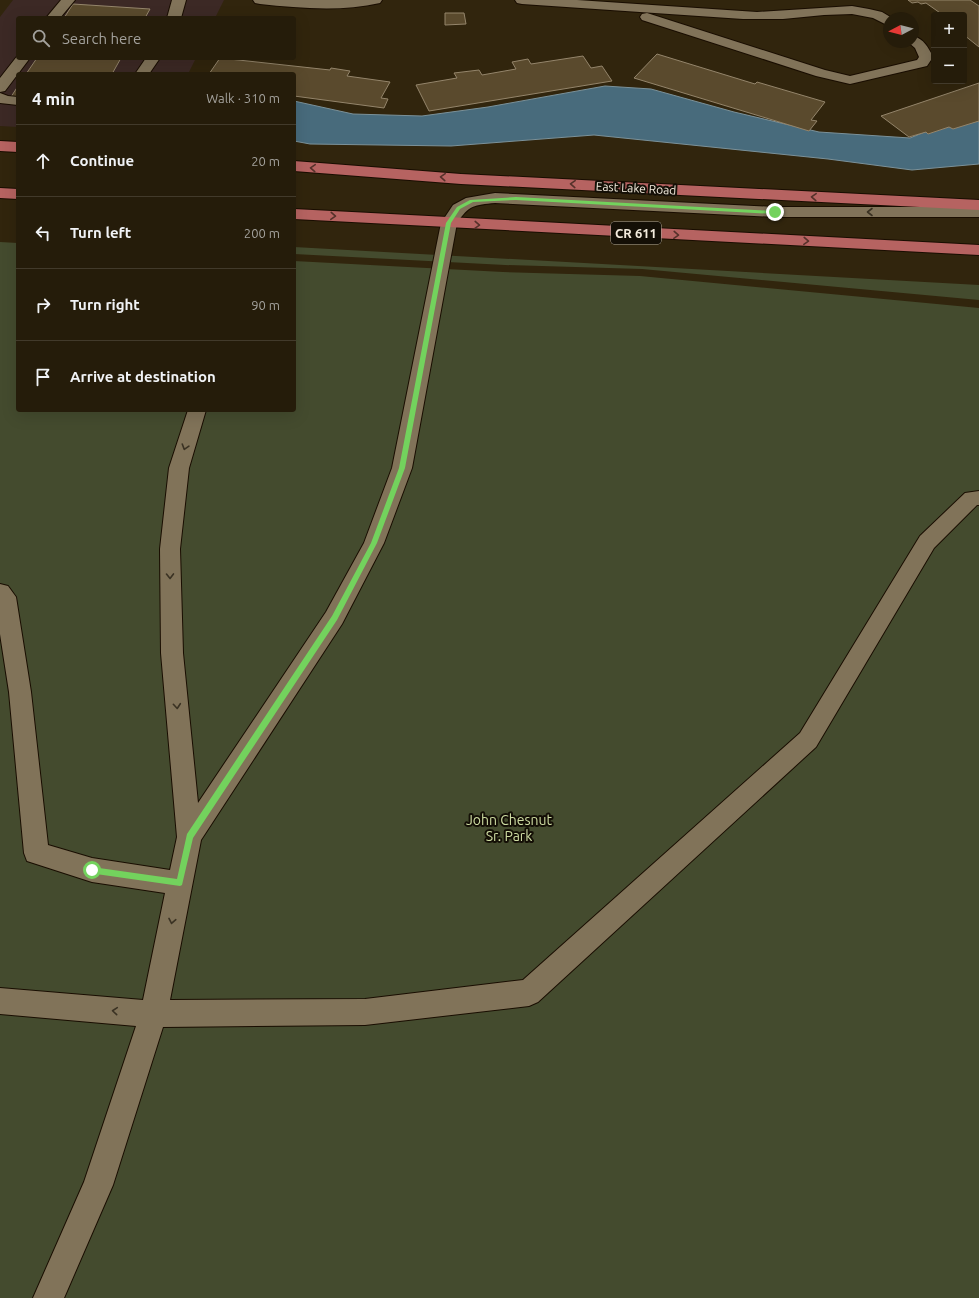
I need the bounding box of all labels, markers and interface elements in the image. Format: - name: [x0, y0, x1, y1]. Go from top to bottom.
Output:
- north arrow: [883, 12, 919, 48]
- map controls: [931, 12, 967, 84]
- button: +: [931, 12, 967, 48]
- search box: [16, 16, 296, 60]
- icon: search: [30, 27, 52, 49]
- text: Search here: [62, 30, 141, 47]
- button: −: [931, 48, 967, 84]
- text: 4 min: [32, 89, 75, 108]
- text: Walk · 310 m: [206, 91, 280, 105]
- icon: ahead: [32, 150, 54, 172]
- text: Continue: [70, 152, 134, 169]
- text: 20 m: [251, 154, 280, 168]
- one-way arrow: [310, 163, 316, 172]
- one-way arrow: [440, 173, 446, 182]
- street label: East Lake Road: [595, 179, 677, 197]
- one-way arrow: [570, 180, 576, 189]
- one-way arrow: [811, 192, 817, 201]
- route end: [766, 203, 784, 221]
- one-way arrow: [867, 208, 873, 216]
- one-way arrow: [330, 212, 336, 220]
- one-way arrow: [474, 220, 480, 229]
- icon: left: [32, 222, 54, 244]
- road number: CR 611: [611, 222, 661, 244]
- text: Turn left: [70, 224, 131, 241]
- text: 200 m: [244, 226, 280, 240]
- one-way arrow: [673, 230, 679, 239]
- one-way arrow: [803, 237, 809, 246]
- icon: right: [32, 294, 54, 316]
- text: Turn right: [70, 296, 140, 313]
- text: 90 m: [251, 298, 280, 312]
- icon: arrive: [32, 366, 54, 388]
- text: Arrive at destination: [70, 368, 216, 385]
- one-way arrow: [181, 444, 190, 451]
- one-way arrow: [166, 573, 174, 579]
- one-way arrow: [172, 703, 181, 709]
- park label: John Chesnut Sr. Park: [466, 812, 553, 844]
- route start: [83, 861, 101, 879]
- one-way arrow: [169, 918, 177, 924]
- one-way arrow: [112, 1007, 118, 1016]

